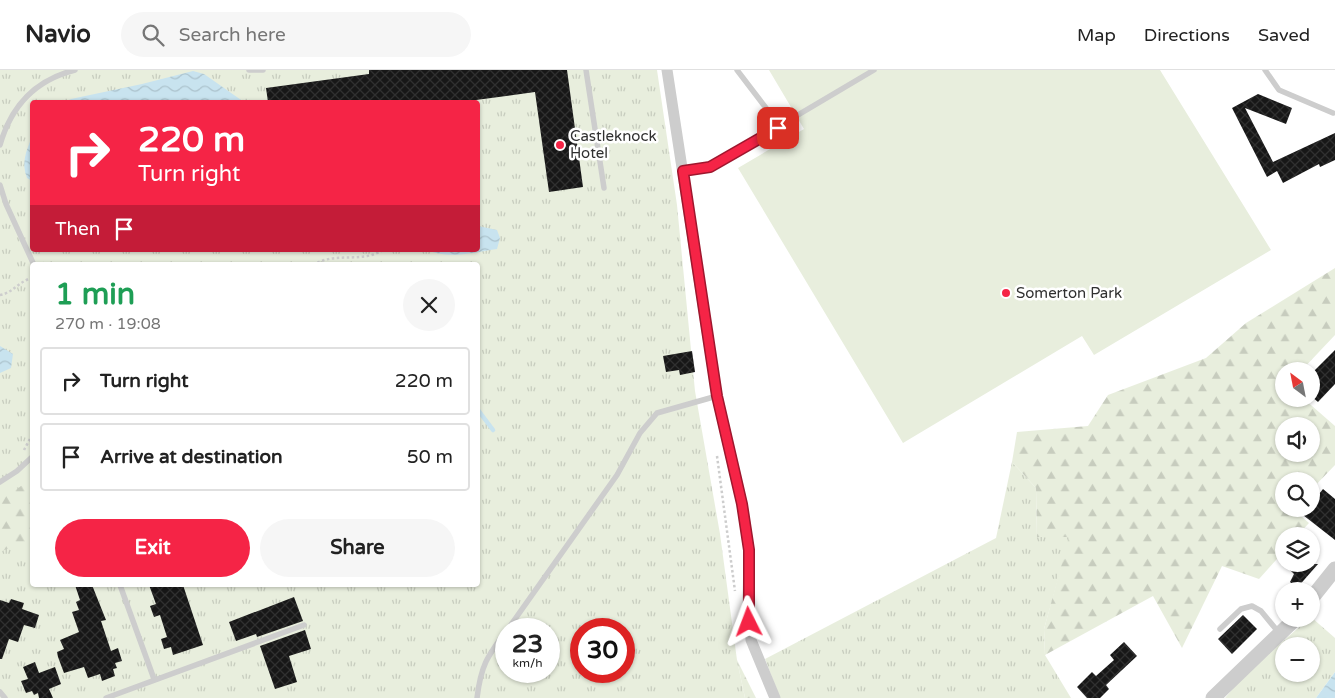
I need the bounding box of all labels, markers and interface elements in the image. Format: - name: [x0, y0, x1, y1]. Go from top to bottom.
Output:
- search box: [121, 12, 471, 57]
- text: Navio: [25, 20, 91, 49]
- icon: search: [139, 21, 167, 49]
- text: Search here: [179, 24, 286, 46]
- text: Map: [1077, 24, 1116, 46]
- text: Directions: [1144, 24, 1230, 46]
- text: Saved: [1258, 24, 1310, 46]
- pin: [757, 107, 799, 149]
- icon: arrive: [764, 114, 792, 142]
- text: 220 m: [138, 119, 245, 161]
- icon: right: [55, 120, 120, 185]
- place label: Castleknock Hotel: [570, 127, 657, 162]
- marker: Castleknock Hotel: [554, 139, 566, 151]
- text: Turn right: [138, 161, 240, 187]
- icon: arrive: [110, 215, 138, 243]
- text: Then: [55, 218, 100, 240]
- text: 1 min: [55, 276, 135, 313]
- button: close: [403, 279, 455, 331]
- place label: Somerton Park: [1016, 284, 1122, 302]
- marker: Somerton Park: [1000, 287, 1012, 299]
- text: 270 m · 19:08: [55, 314, 161, 334]
- north arrow: [1275, 362, 1320, 408]
- map controls: [1275, 362, 1320, 682]
- icon: right: [57, 367, 85, 395]
- text: Turn right: [100, 370, 188, 392]
- text: 220 m: [395, 370, 453, 392]
- button: sound: [1275, 417, 1320, 462]
- icon: arrive: [57, 443, 85, 471]
- text: Arrive at destination: [100, 446, 283, 468]
- text: 50 m: [407, 446, 453, 468]
- button: search: [1275, 472, 1320, 517]
- button: Exit: [55, 519, 250, 577]
- button: Share: [260, 519, 455, 577]
- button: layers: [1275, 527, 1320, 572]
- button: +: [1275, 582, 1320, 627]
- position arrow: [722, 595, 774, 647]
- speed limit sign: 30: [570, 618, 635, 683]
- text: 23: [512, 629, 543, 659]
- button: −: [1275, 637, 1320, 682]
- text: km/h: [512, 656, 543, 670]

